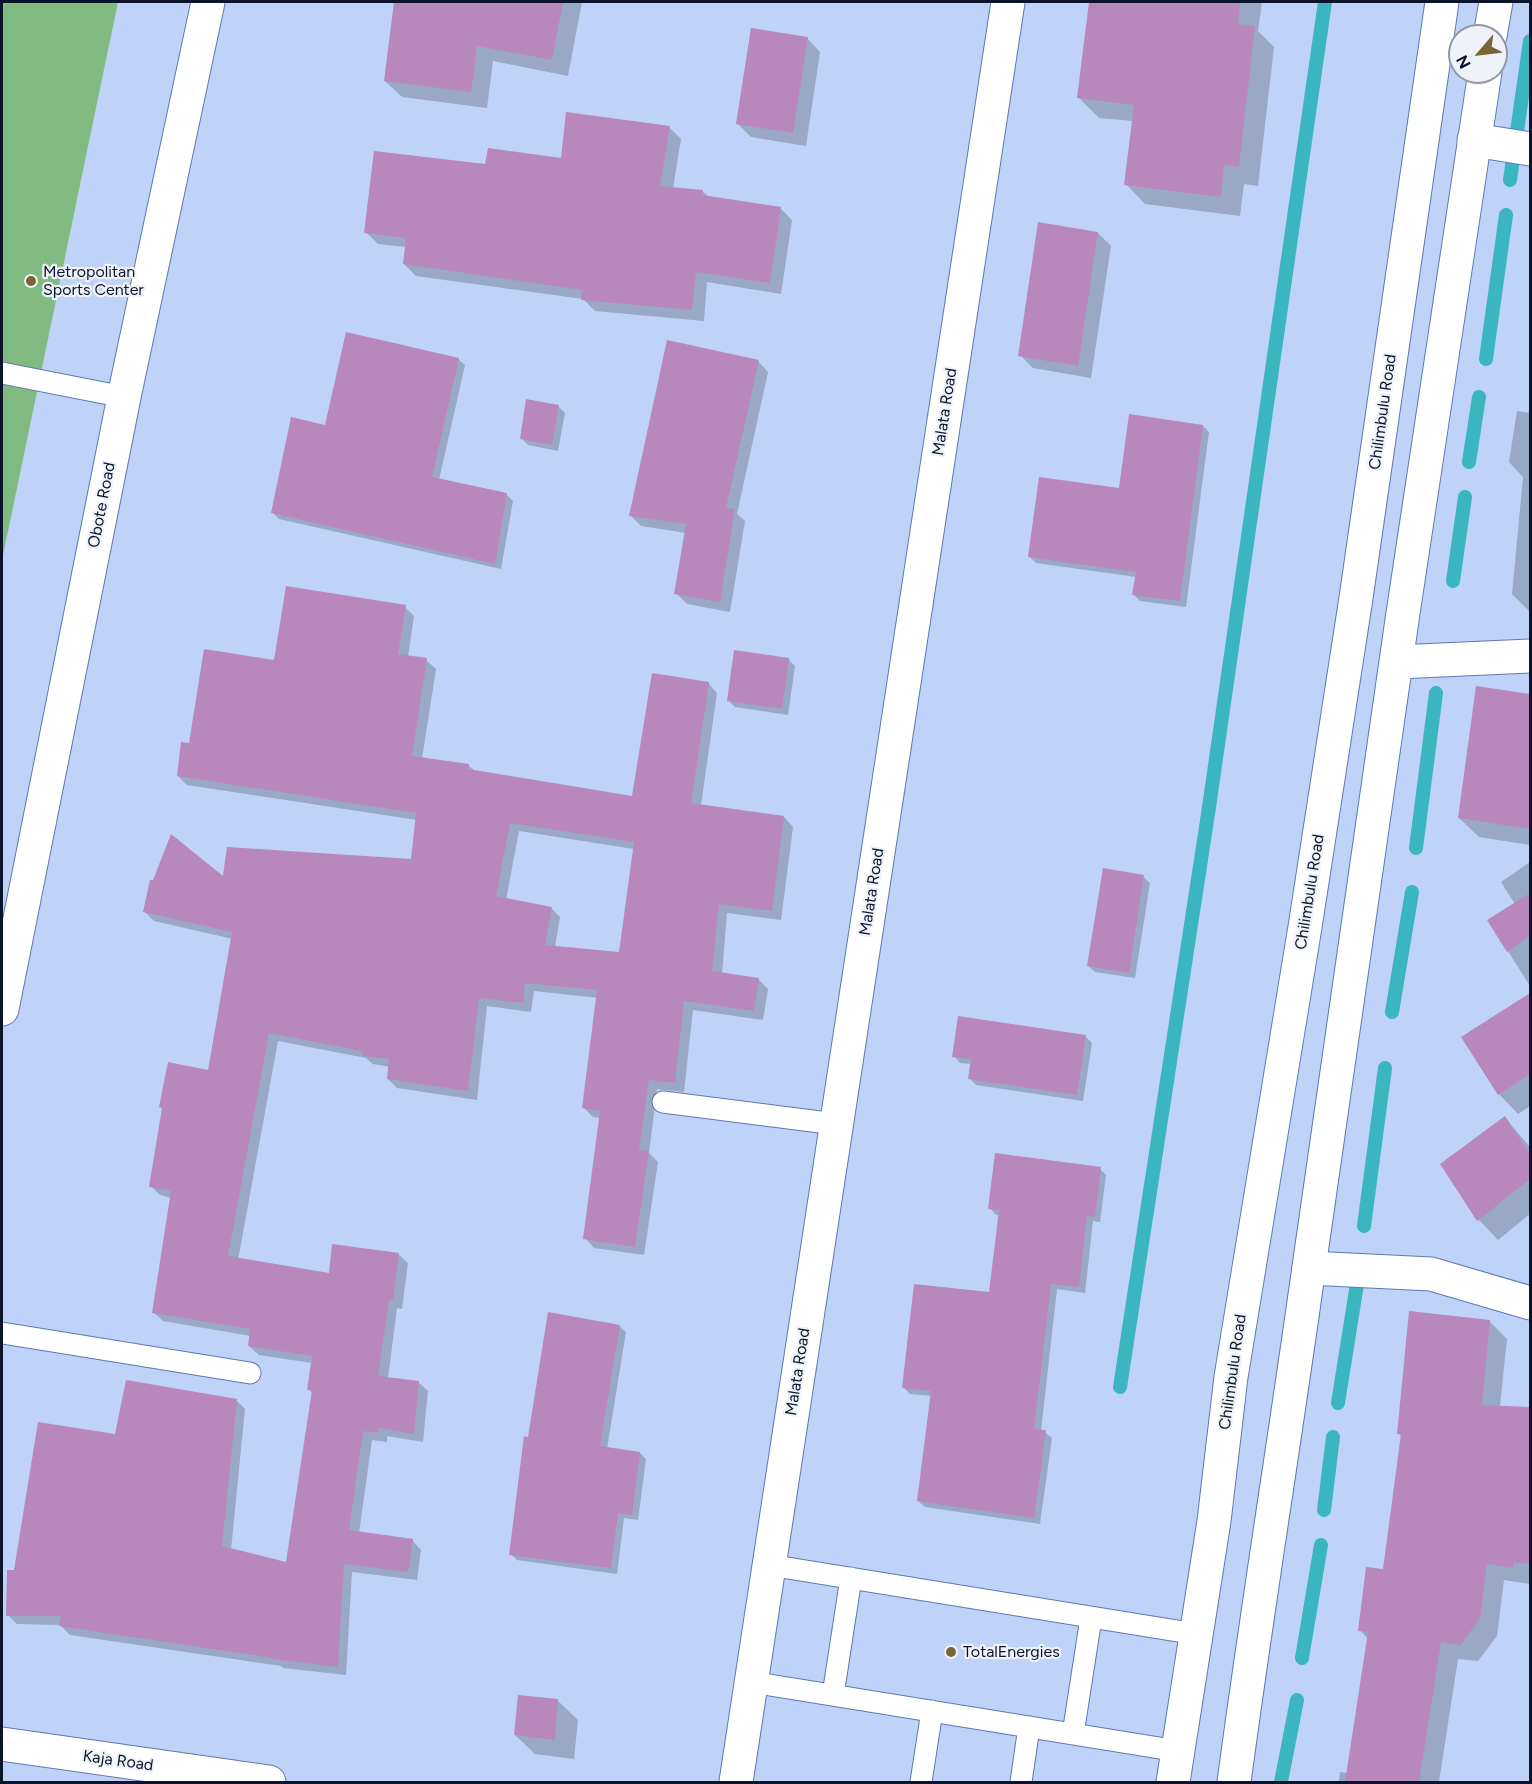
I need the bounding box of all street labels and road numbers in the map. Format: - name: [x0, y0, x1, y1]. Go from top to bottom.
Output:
- street label: Chilimbulu Road: [1365, 353, 1401, 471]
- street label: Malata Road: [929, 367, 961, 457]
- street label: Obote Road: [84, 461, 120, 549]
- street label: Chilimbulu Road: [1291, 833, 1329, 951]
- street label: Malata Road: [856, 847, 888, 937]
- street label: Chilimbulu Road: [1215, 1313, 1251, 1431]
- street label: Malata Road: [782, 1327, 814, 1417]
- street label: Kaja Road: [81, 1747, 155, 1775]

